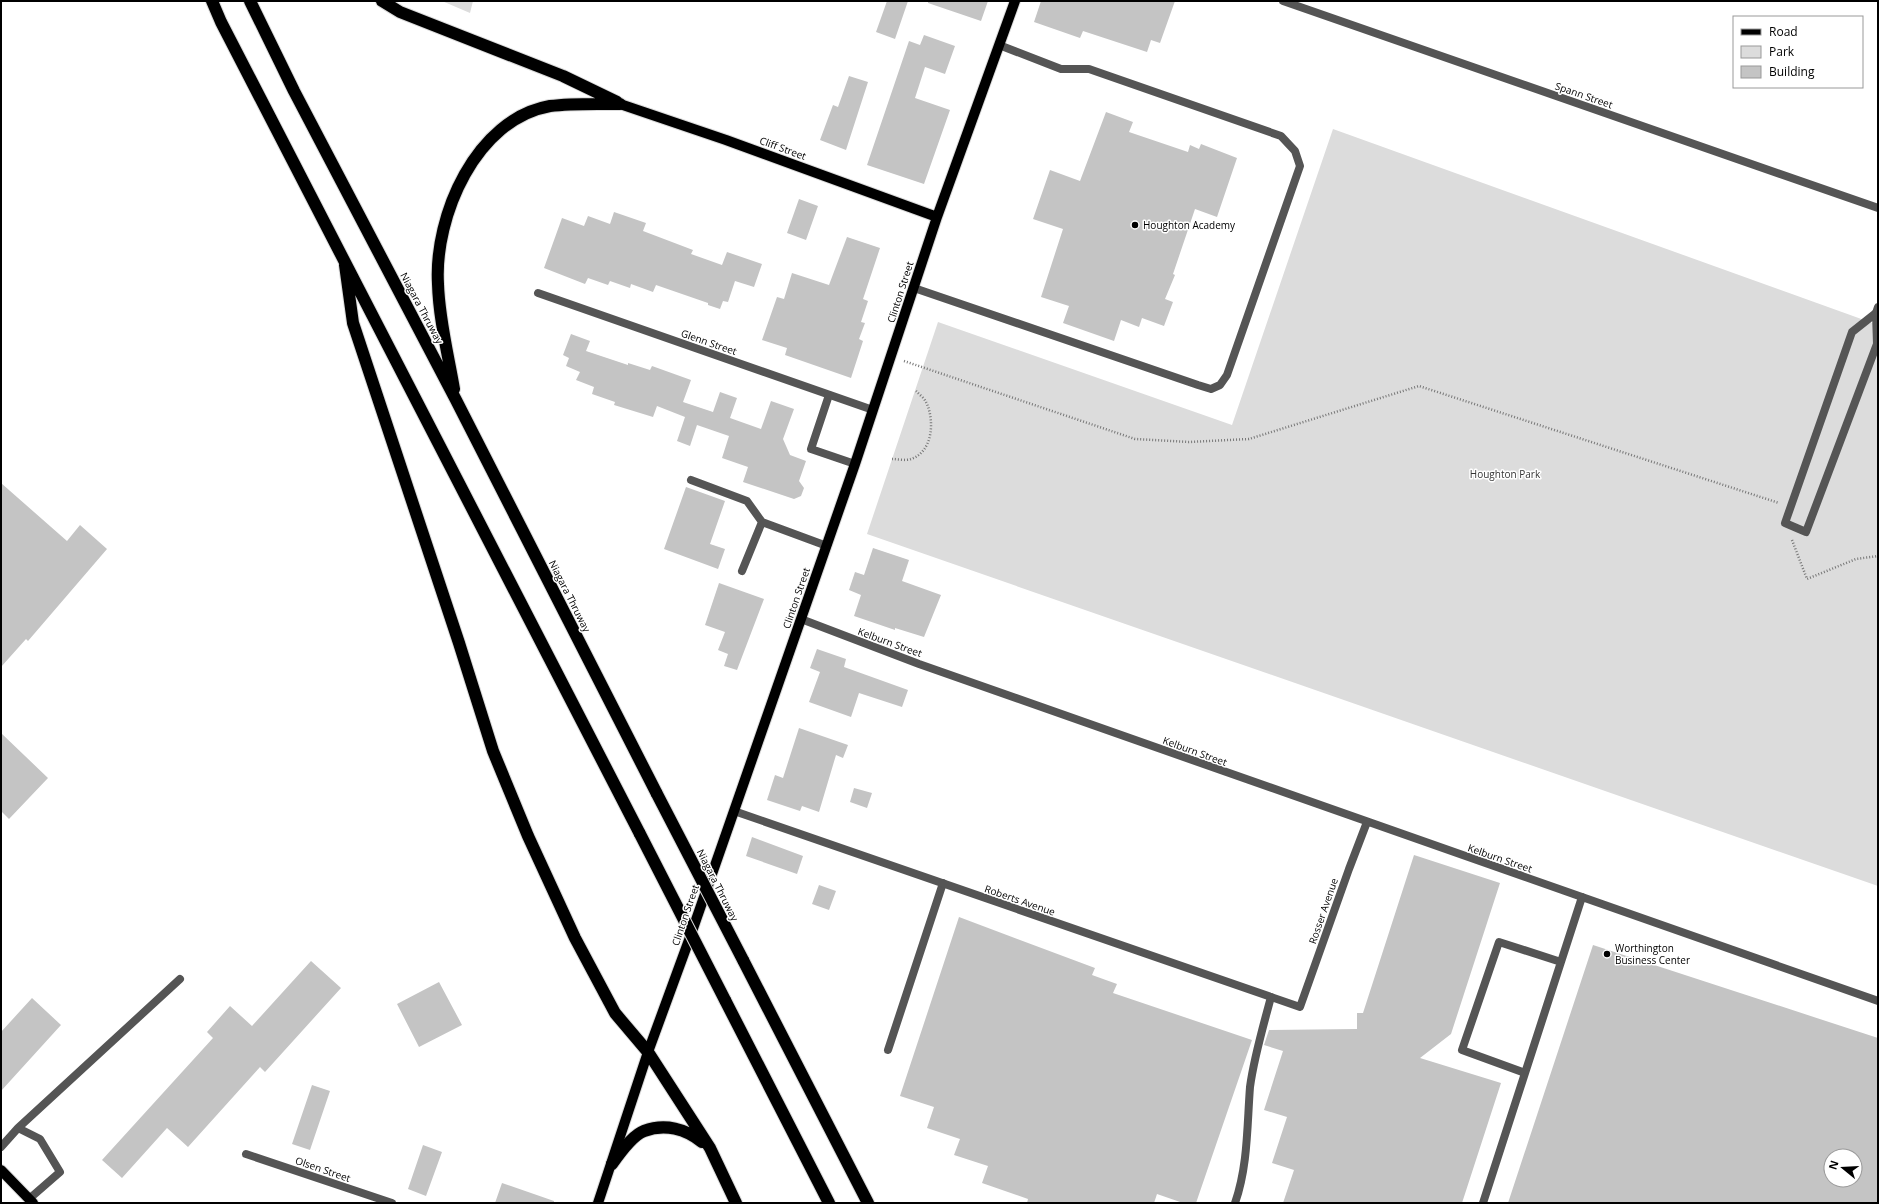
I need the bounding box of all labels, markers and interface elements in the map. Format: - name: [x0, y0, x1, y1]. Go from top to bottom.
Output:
- legend: [1733, 16, 1863, 88]
- text: Road: [1769, 23, 1798, 40]
- text: Park: [1769, 43, 1795, 60]
- text: Building: [1769, 63, 1815, 80]
- street label: Spann Street: [1553, 79, 1615, 112]
- street label: Cliff Street: [758, 133, 809, 163]
- place label: Houghton Academy: [1143, 218, 1236, 232]
- marker: Houghton Academy: [1130, 220, 1140, 230]
- street label: Clinton Street: [883, 259, 917, 324]
- street label: Niagara Thruway: [397, 270, 447, 347]
- street label: Glenn Street: [679, 326, 739, 358]
- park label: Houghton Park: [1470, 467, 1541, 481]
- street label: Niagara Thruway: [546, 558, 595, 635]
- street label: Clinton Street: [779, 565, 813, 630]
- street label: Kelburn Street: [856, 624, 924, 660]
- street label: Kelburn Street: [1161, 733, 1229, 769]
- street label: Kelburn Street: [1466, 840, 1534, 876]
- street label: Niagara Thruway: [694, 847, 743, 924]
- street label: Rosser Avenue: [1305, 876, 1341, 946]
- street label: Roberts Avenue: [983, 881, 1058, 919]
- street label: Clinton Street: [668, 882, 702, 947]
- place label: Worthington Business Center: [1615, 941, 1690, 967]
- marker: Worthington Business Center: [1602, 949, 1612, 959]
- north arrow: [1823, 1148, 1863, 1188]
- street label: Olsen Street: [294, 1153, 353, 1185]
- text: N: [1824, 1158, 1842, 1171]

